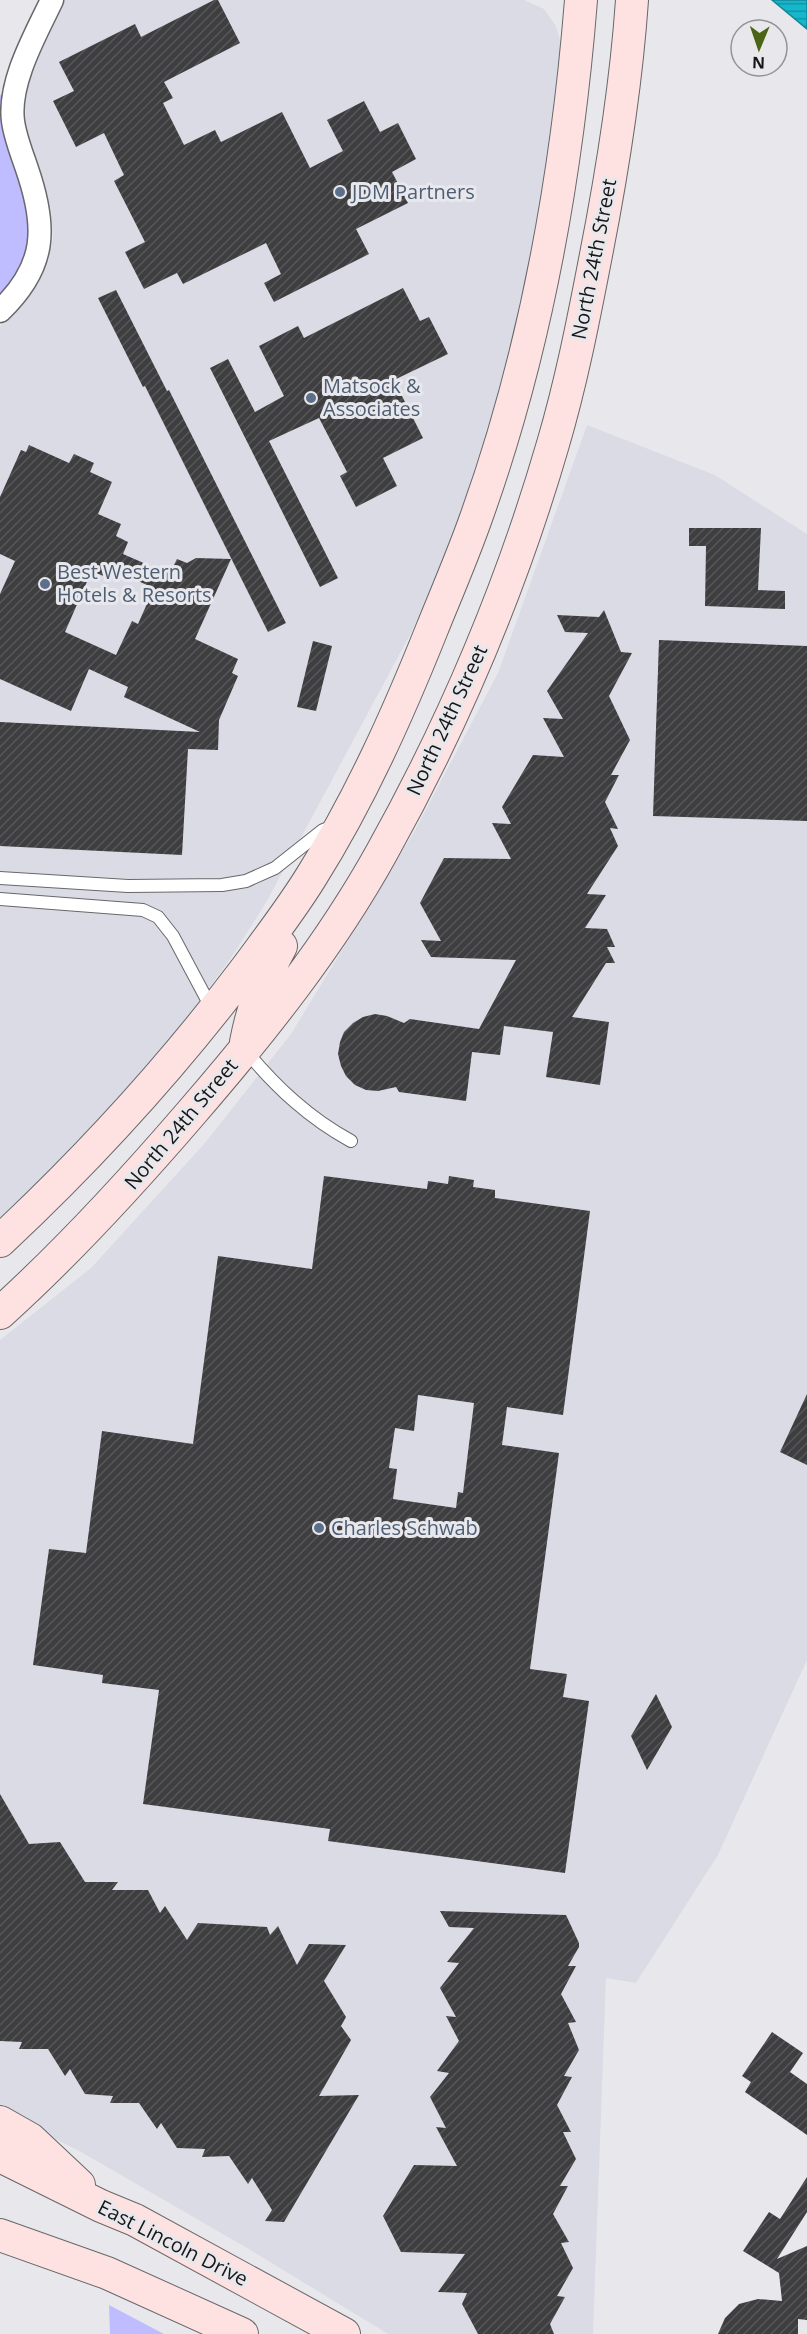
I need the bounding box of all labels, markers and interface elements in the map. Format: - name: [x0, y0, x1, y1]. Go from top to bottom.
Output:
- north arrow: [729, 18, 789, 78]
- text: N: [752, 52, 765, 74]
- street label: North 24th Street: [565, 176, 622, 342]
- place label: JDM Partners: [350, 178, 475, 205]
- marker: JDM Partners: [333, 185, 347, 199]
- place label: Matsock & Associates: [323, 372, 421, 422]
- marker: Matsock & Associates: [304, 391, 318, 405]
- place label: Best Western Hotels & Resorts: [57, 558, 212, 608]
- marker: Best Western Hotels & Resorts: [38, 577, 52, 591]
- street label: North 24th Street: [400, 640, 493, 799]
- street label: North 24th Street: [118, 1052, 243, 1195]
- place label: Charles Schwab: [331, 1514, 478, 1541]
- marker: Charles Schwab: [312, 1521, 326, 1535]
- street label: East Lincoln Drive: [94, 2193, 253, 2292]

